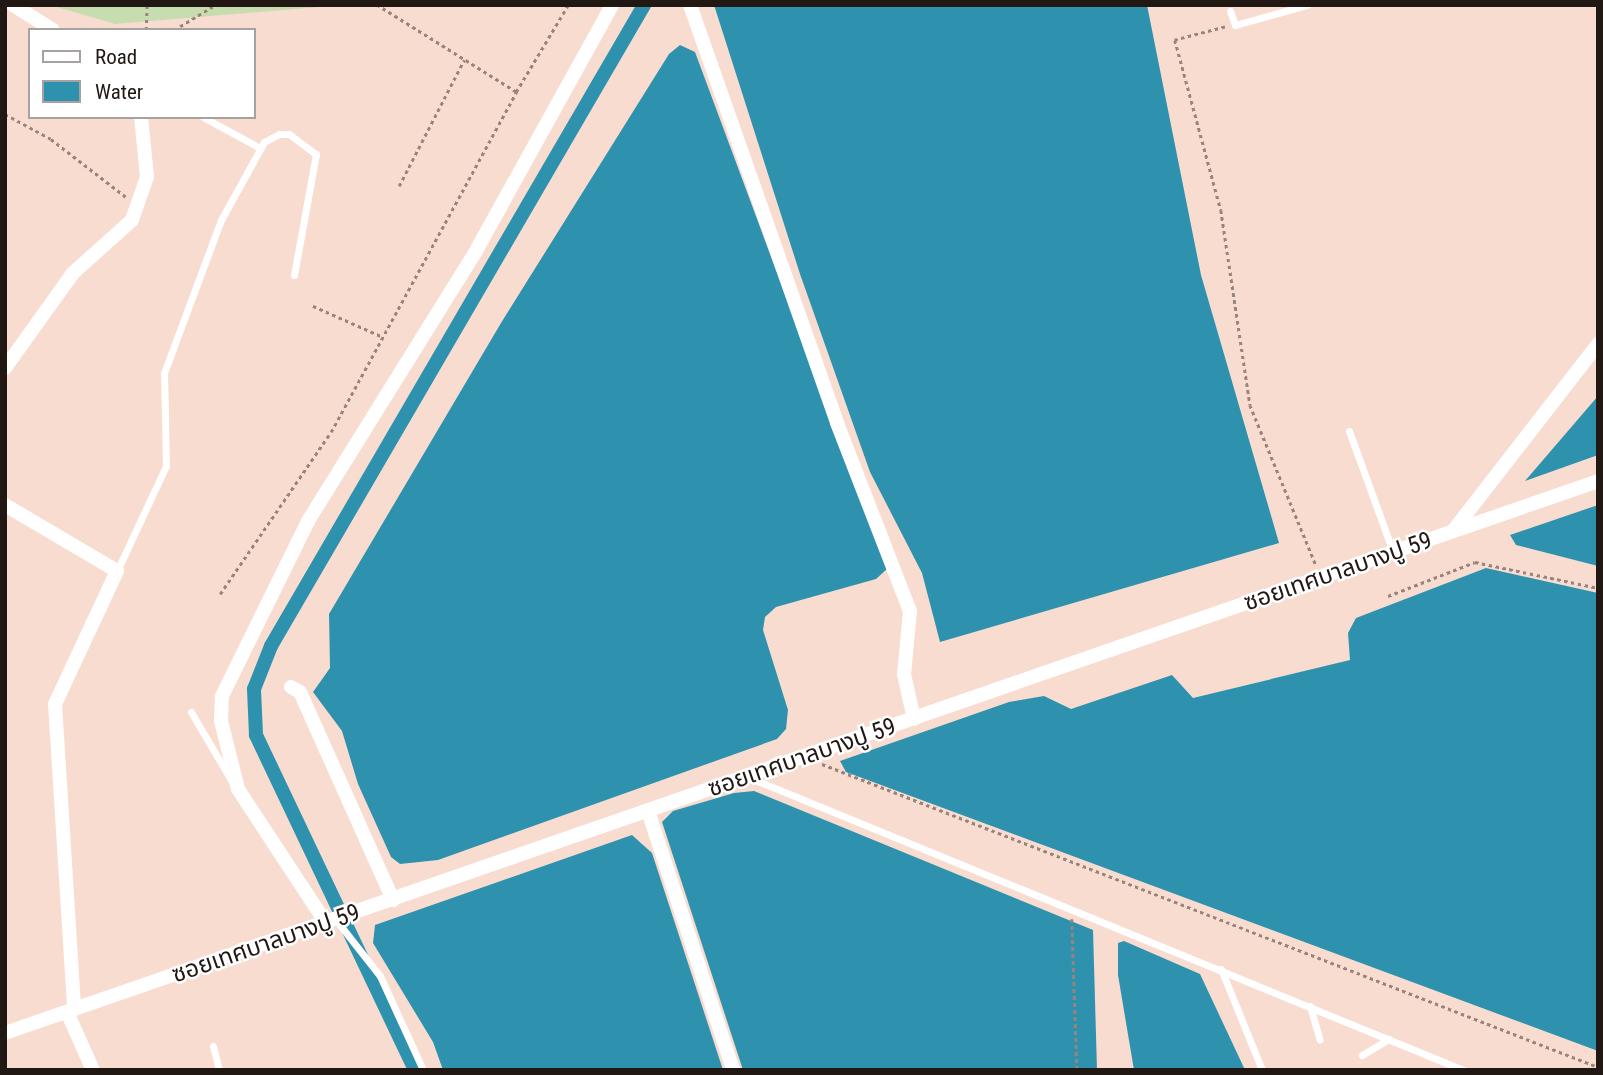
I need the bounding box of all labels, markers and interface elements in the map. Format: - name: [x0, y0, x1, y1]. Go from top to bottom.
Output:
- legend: [28, 28, 256, 119]
- text: Road: [95, 45, 137, 69]
- text: Water: [95, 80, 143, 104]
- street label: ซอยเทศบาลบางปู 59: [1240, 526, 1436, 618]
- street label: ซอยเทศบาลบางปู 59: [704, 712, 900, 804]
- street label: ซอยเทศบาลบางปู 59: [168, 898, 364, 990]

